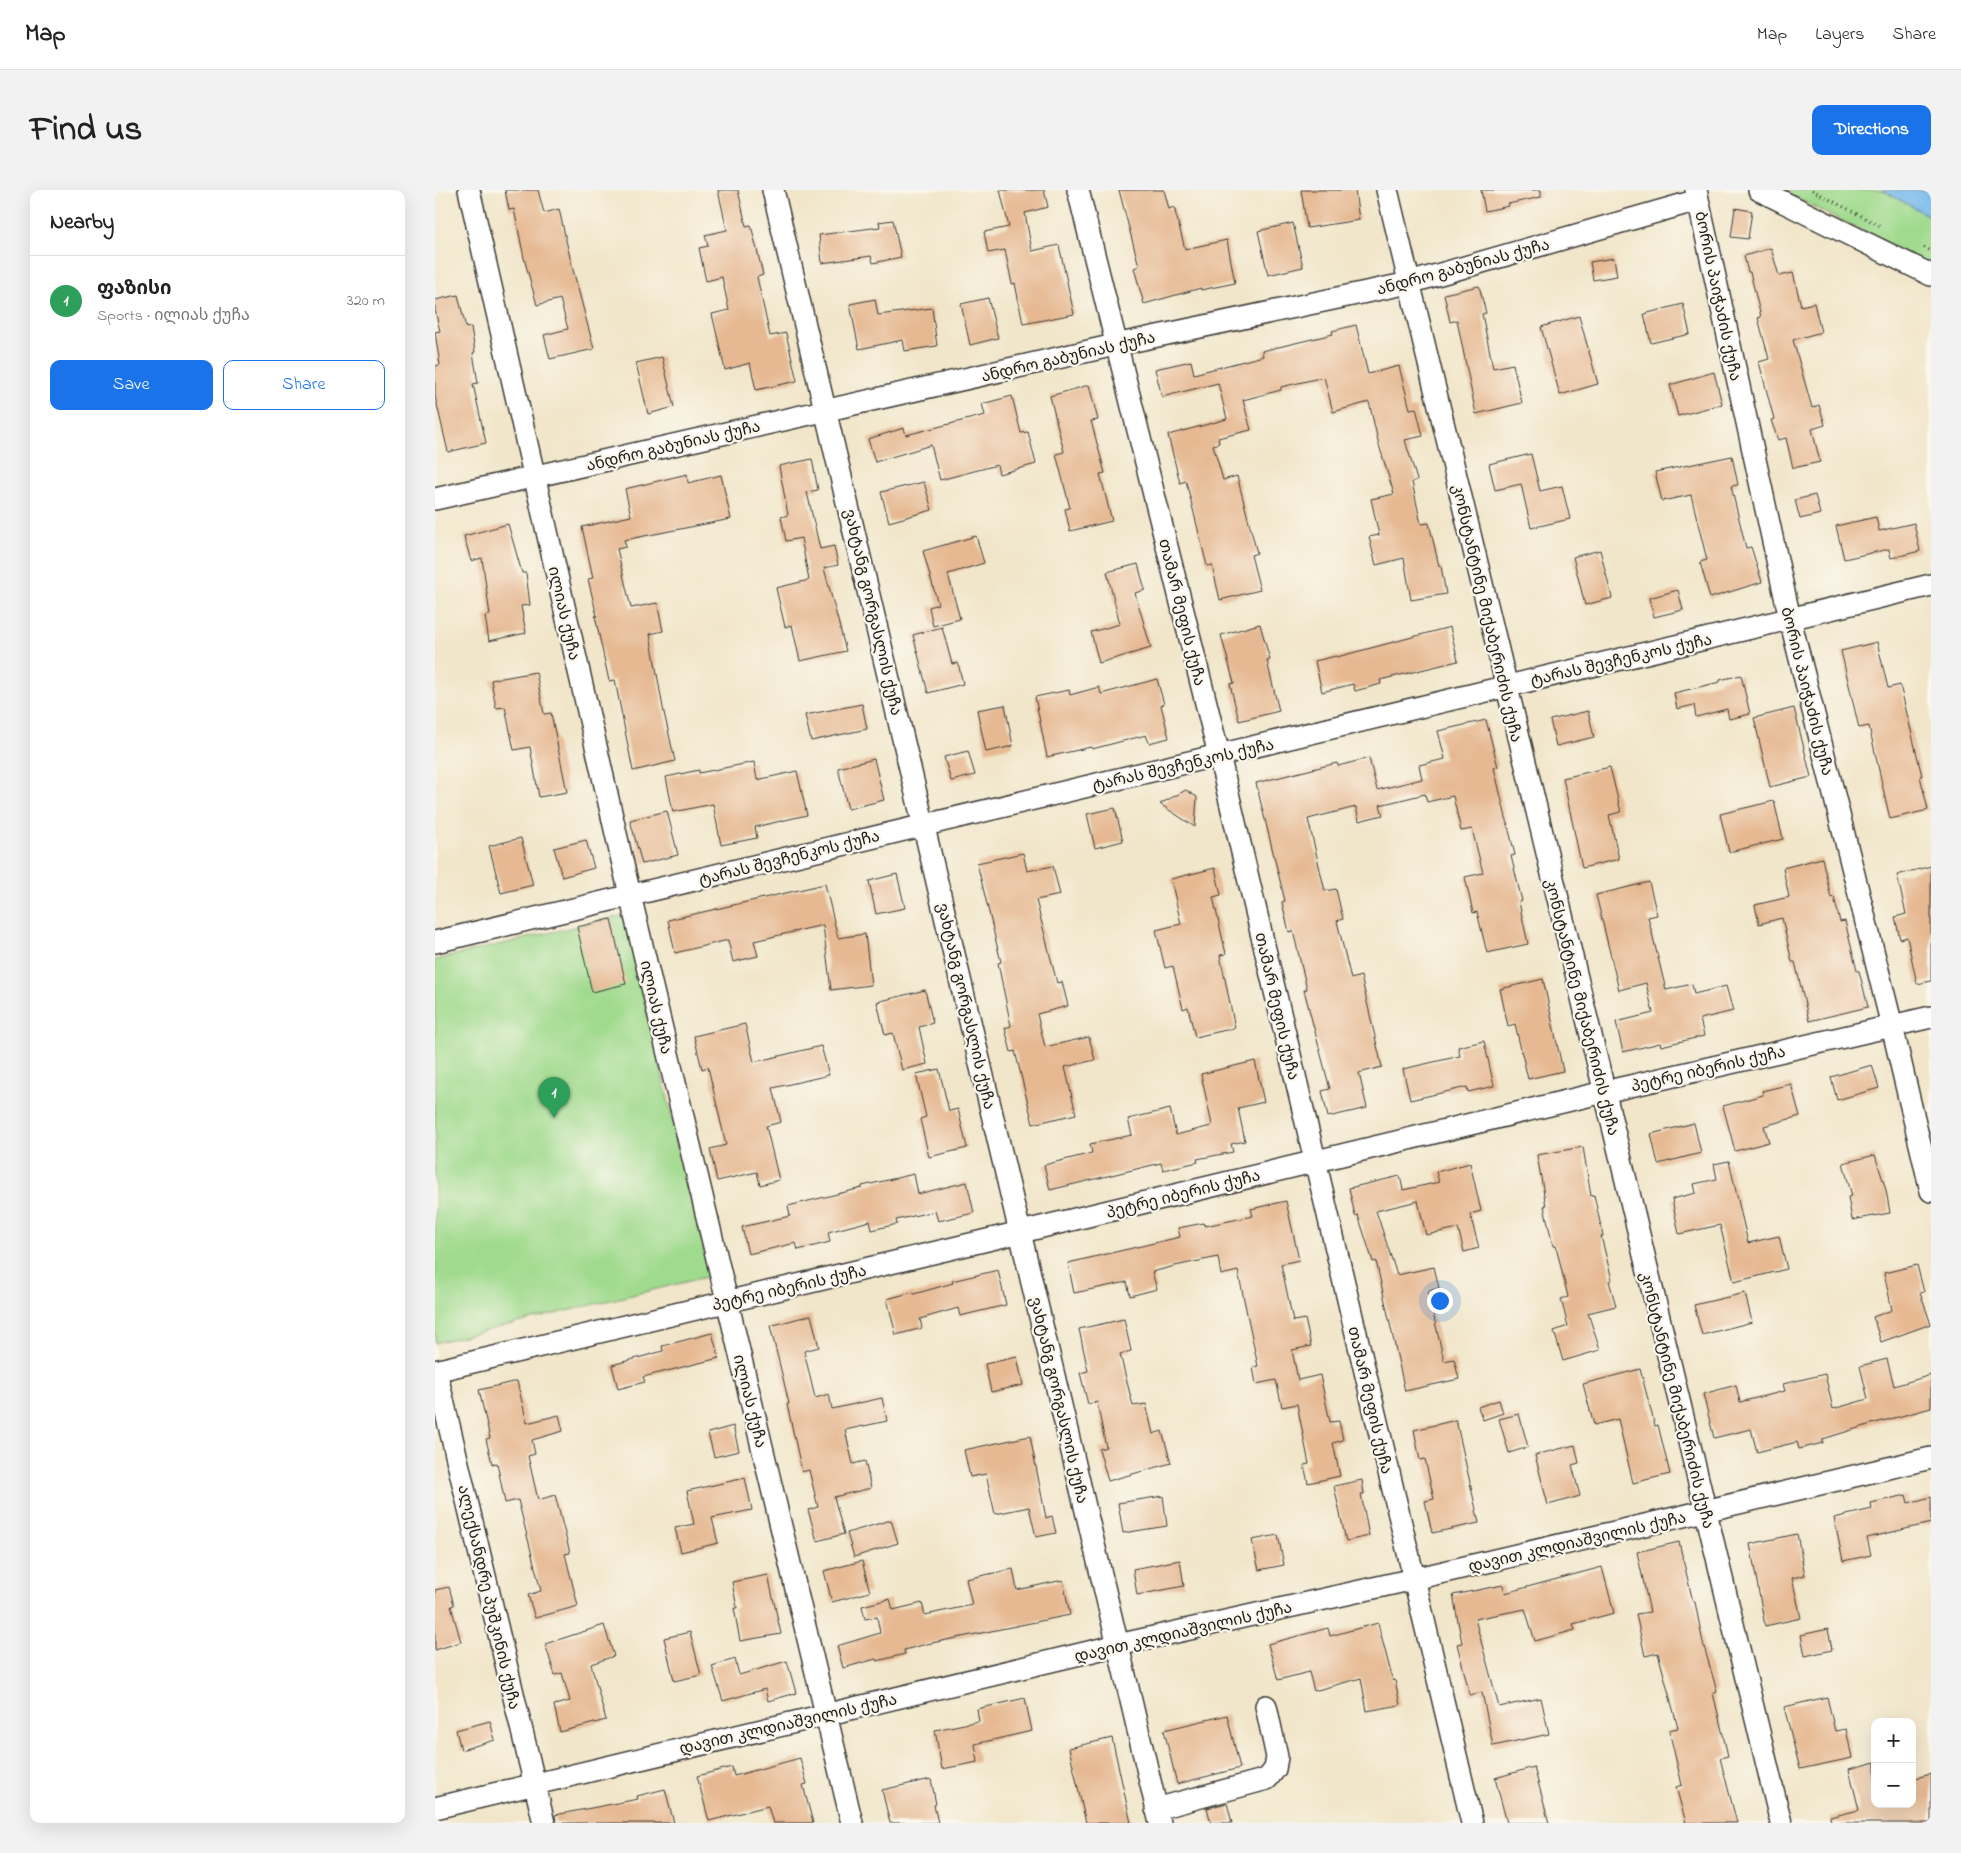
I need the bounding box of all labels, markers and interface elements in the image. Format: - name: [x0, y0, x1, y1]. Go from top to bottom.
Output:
- text: Map: [25, 17, 66, 52]
- text: Map: [1757, 22, 1787, 48]
- text: Layers: [1815, 22, 1865, 48]
- text: Share: [1893, 22, 1936, 48]
- text: Find us: [30, 105, 142, 156]
- button: Directions: [1812, 105, 1931, 155]
- text: Nearby: [50, 208, 114, 238]
- street label: ბორის პაიჭაძის ქუჩა: [1687, 209, 1747, 384]
- street label: ანდრო გაბუნიას ქუჩა: [1374, 233, 1553, 303]
- text: ფაზისი: [97, 276, 172, 303]
- text: 1: [63, 289, 69, 313]
- text: 320 m: [347, 289, 385, 313]
- text: Sports · ილიას ქუჩა: [97, 304, 250, 328]
- street label: ანდრო გაბუნიას ქუჩა: [979, 326, 1158, 390]
- button: Save: [50, 360, 213, 410]
- button: Share: [223, 360, 385, 410]
- street label: ანდრო გაბუნიას ქუჩა: [584, 415, 763, 479]
- street label: კონსტანტინე მიქაბერიძის ქუჩა: [1445, 482, 1527, 745]
- street label: ვახტანგ გორგასლის ქუჩა: [837, 507, 908, 718]
- street label: თამარ მეფის ქუჩა: [1151, 536, 1211, 689]
- street label: ილიას ქუჩა: [541, 564, 586, 663]
- street label: ბორის პაიჭაძის ქუჩა: [1773, 605, 1839, 778]
- street label: ტარას შევჩენკოს ქუჩა: [1528, 628, 1715, 694]
- street label: ტარას შევჩენკოს ქუჩა: [1090, 733, 1277, 799]
- street label: ტარას შევჩენკოს ქუჩა: [696, 825, 883, 893]
- street label: კონსტანტინე მიქაბერიძის ქუჩა: [1537, 876, 1625, 1139]
- street label: ვახტანგ გორგასლის ქუჩა: [930, 901, 1001, 1112]
- street label: თამარ მეფის ქუჩა: [1247, 930, 1305, 1083]
- street label: ილიას ქუჩა: [633, 958, 678, 1057]
- street label: პეტრე იბერის ქუჩა: [1629, 1040, 1788, 1099]
- pin: 1: [538, 1077, 570, 1118]
- street label: პეტრე იბერის ქუჩა: [1104, 1164, 1263, 1226]
- street label: პეტრე იბერის ქუჩა: [710, 1259, 869, 1318]
- street label: კონსტანტინე მიქაბერიძის ქუჩა: [1632, 1269, 1720, 1532]
- your location: [1427, 1288, 1453, 1314]
- street label: ვახტანგ გორგასლის ქუჩა: [1023, 1295, 1094, 1506]
- street label: თამარ მეფის ქუჩა: [1340, 1324, 1398, 1477]
- street label: ილიას ქუჩა: [726, 1352, 772, 1451]
- street label: ალექსანდრე პუშკინის ქუჩა: [450, 1483, 526, 1712]
- street label: დავით კლდიაშვილის ქუჩა: [1466, 1506, 1689, 1580]
- street label: დავით კლდიაშვილის ქუჩა: [1072, 1596, 1295, 1670]
- street label: დავით კლდიაშვილის ქუჩა: [677, 1688, 900, 1762]
- map controls: [1871, 1718, 1916, 1808]
- button: +: [1871, 1718, 1916, 1763]
- button: −: [1871, 1763, 1916, 1808]

